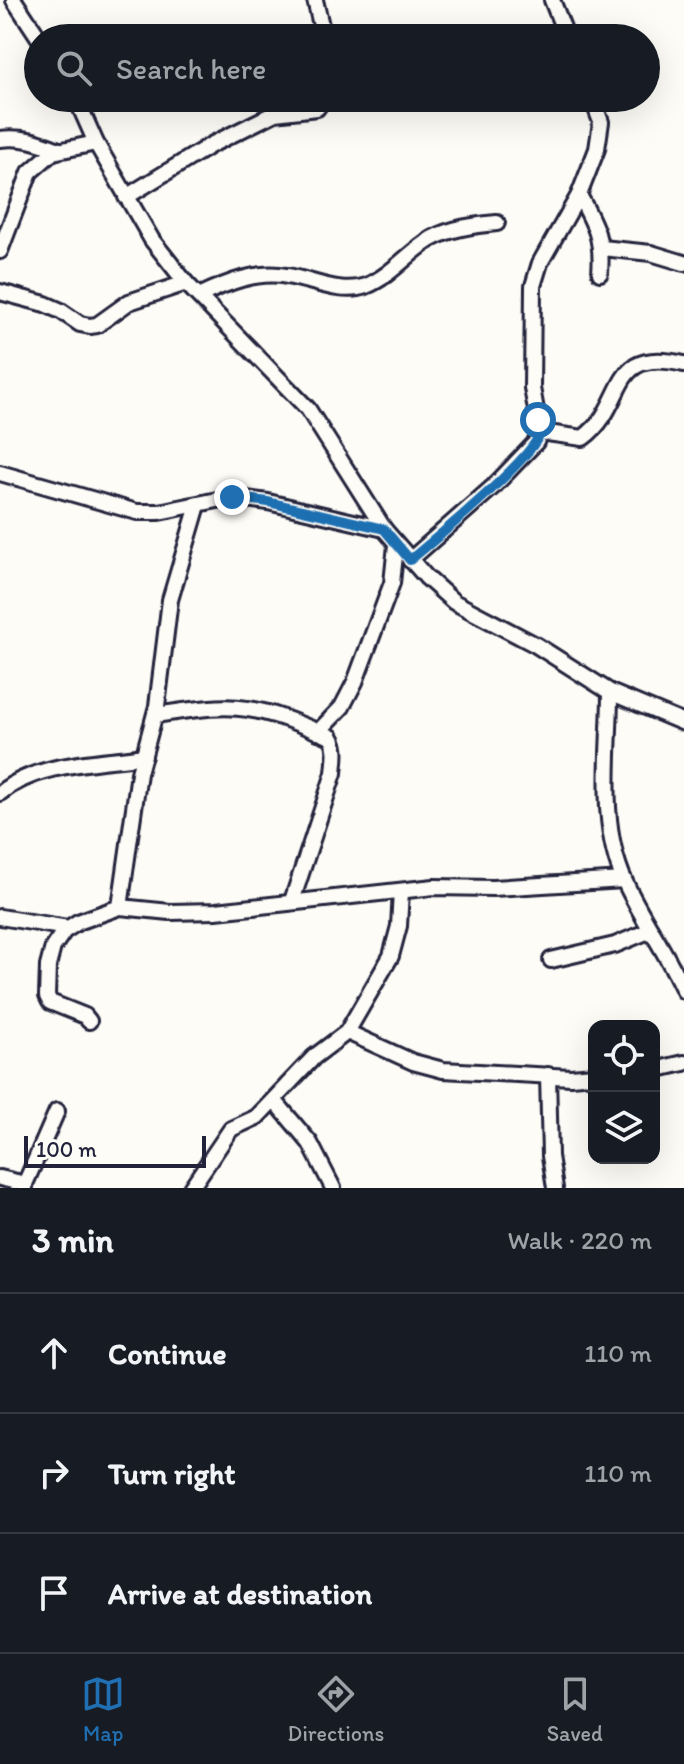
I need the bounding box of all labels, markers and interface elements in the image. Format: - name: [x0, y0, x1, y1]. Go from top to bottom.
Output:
- search box: [24, 24, 660, 112]
- icon: search: [52, 46, 96, 90]
- text: Search here: [116, 50, 266, 87]
- route start: [520, 402, 556, 438]
- route end: [214, 479, 250, 515]
- map controls: [588, 1020, 660, 1164]
- button: locate: [588, 1020, 660, 1092]
- button: layers: [588, 1092, 660, 1164]
- scale bar: [24, 1132, 206, 1168]
- text: 100 m: [36, 1136, 97, 1163]
- text: 3 min: [32, 1220, 114, 1261]
- text: Walk · 220 m: [508, 1224, 652, 1256]
- icon: ahead: [32, 1331, 76, 1375]
- text: Continue: [108, 1335, 227, 1372]
- text: 110 m: [584, 1337, 652, 1369]
- icon: right: [32, 1451, 76, 1495]
- text: Turn right: [108, 1455, 236, 1492]
- text: 110 m: [584, 1457, 652, 1489]
- icon: arrive: [32, 1571, 76, 1615]
- text: Arrive at destination: [108, 1575, 372, 1612]
- tab: Map: [81, 1672, 125, 1747]
- tab: Directions: [288, 1672, 384, 1747]
- tab: Saved: [547, 1672, 603, 1747]

